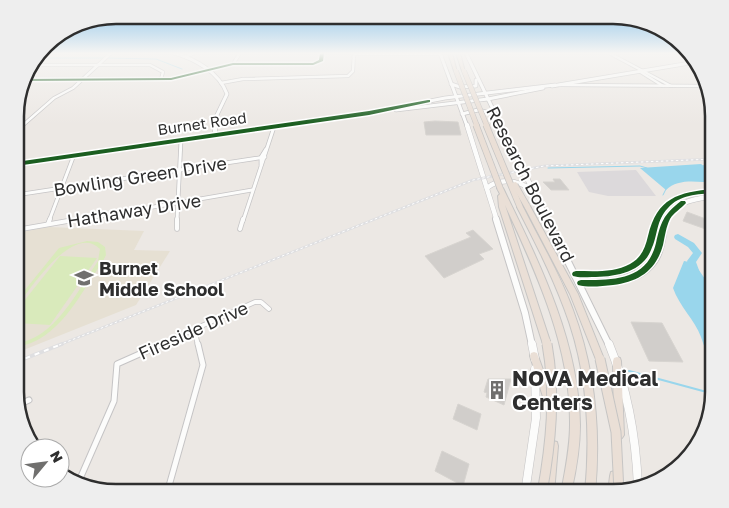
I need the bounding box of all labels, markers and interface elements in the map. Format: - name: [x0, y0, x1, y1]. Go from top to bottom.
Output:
- street label: Research Boulevard: [482, 102, 580, 266]
- street label: Burnet Road: [156, 108, 248, 138]
- street label: Bowling Green Drive: [52, 151, 228, 201]
- street label: Hathaway Drive: [66, 189, 202, 231]
- place label: Burnet Middle School: [99, 257, 224, 300]
- school or university icon: Burnet Middle School: [73, 267, 95, 289]
- street label: Fireside Drive: [135, 296, 251, 364]
- place label: NOVA Medical Centers: [512, 365, 658, 415]
- building icon: NOVA Medical Centers: [486, 379, 508, 401]
- north arrow: [20, 438, 70, 488]
- text: N: [47, 448, 67, 465]

